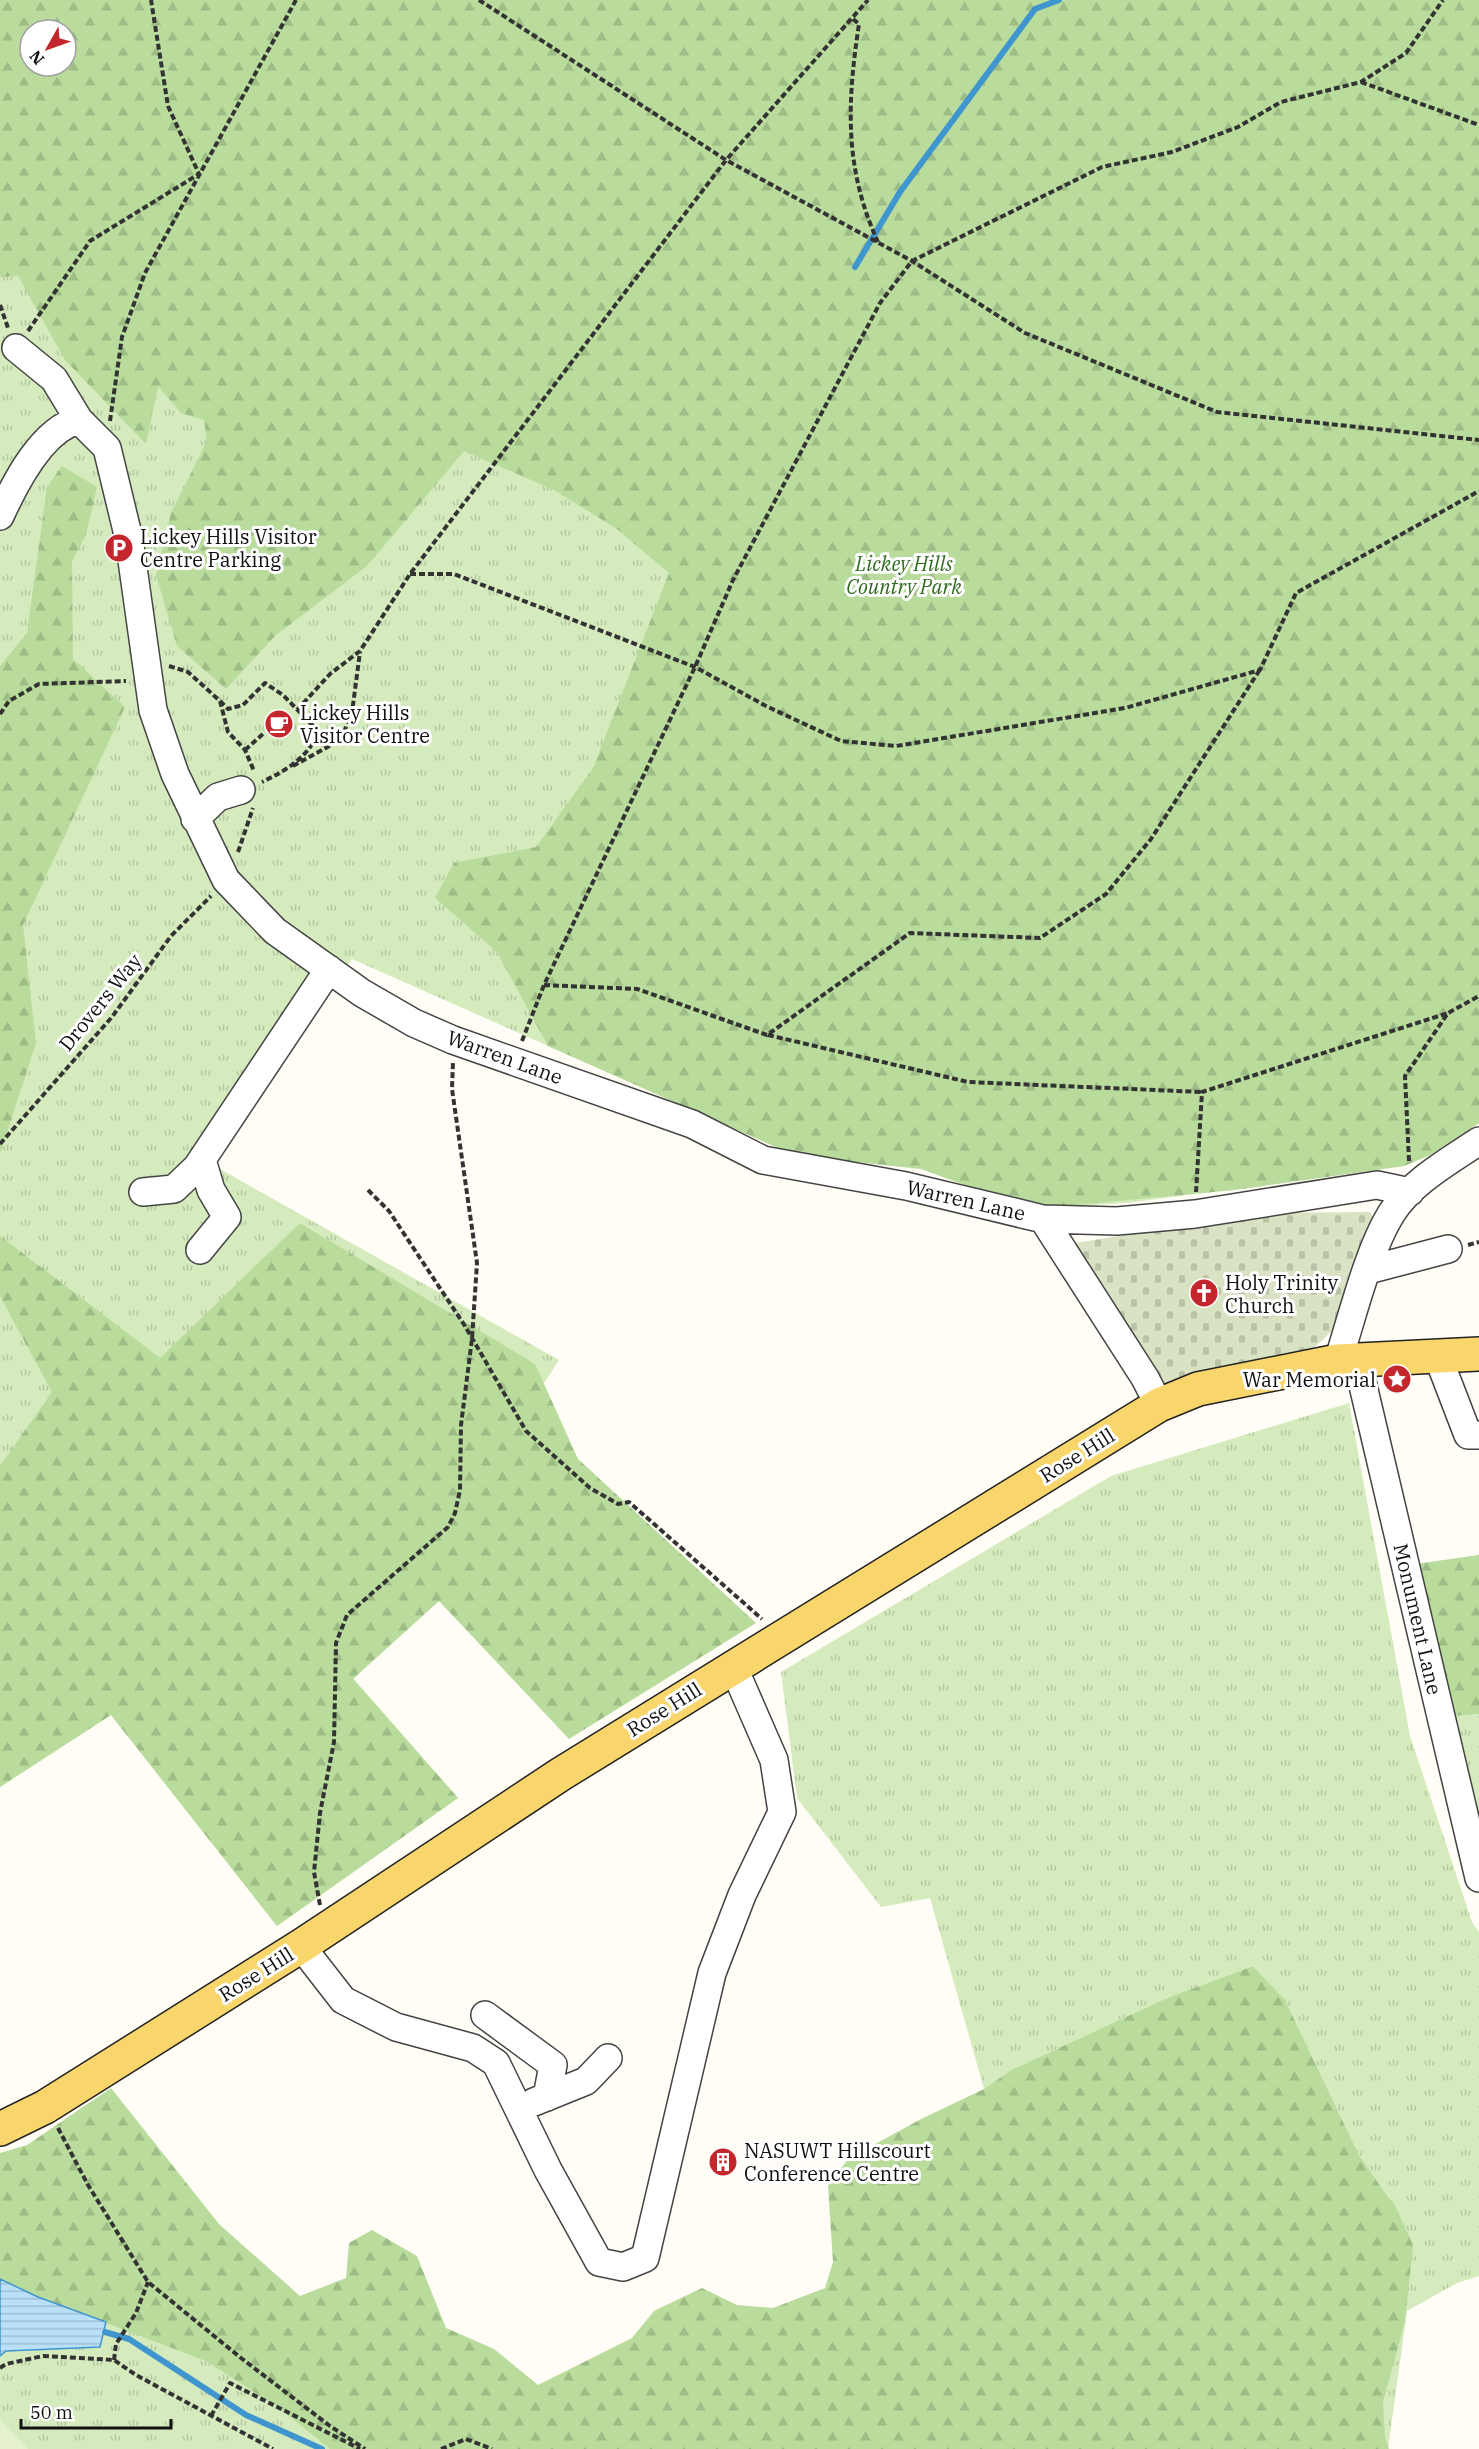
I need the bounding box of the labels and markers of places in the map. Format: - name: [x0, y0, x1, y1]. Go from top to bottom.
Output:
- place label: Lickey Hills Visitor Centre Parking: [140, 523, 317, 573]
- parking icon: Lickey Hills Visitor Centre Parking: [103, 532, 135, 564]
- place label: Lickey Hills Visitor Centre: [300, 699, 430, 749]
- cafe icon: Lickey Hills Visitor Centre: [263, 708, 295, 740]
- place label: Holy Trinity Church: [1225, 1269, 1338, 1319]
- church icon: Holy Trinity Church: [1188, 1277, 1220, 1309]
- place icon: War Memorial: [1381, 1363, 1413, 1395]
- place label: War Memorial: [1243, 1366, 1376, 1393]
- place label: NASUWT Hillscourt Conference Centre: [744, 2137, 931, 2187]
- building icon: NASUWT Hillscourt Conference Centre: [707, 2146, 739, 2178]

